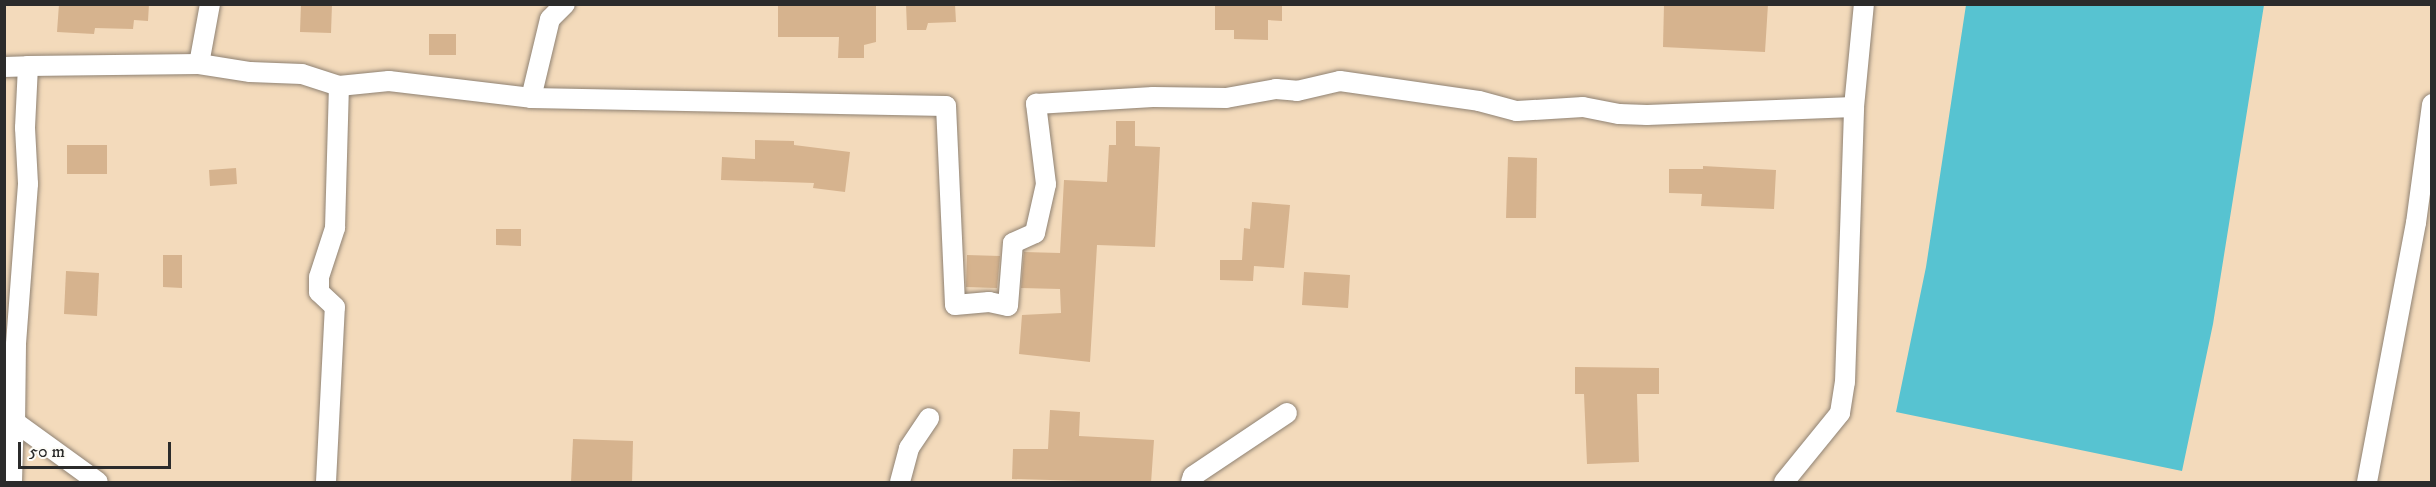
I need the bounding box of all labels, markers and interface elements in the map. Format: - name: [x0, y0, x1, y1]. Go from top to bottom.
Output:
- scale bar: [21, 430, 174, 468]
- text: 50 m: [29, 441, 65, 463]

